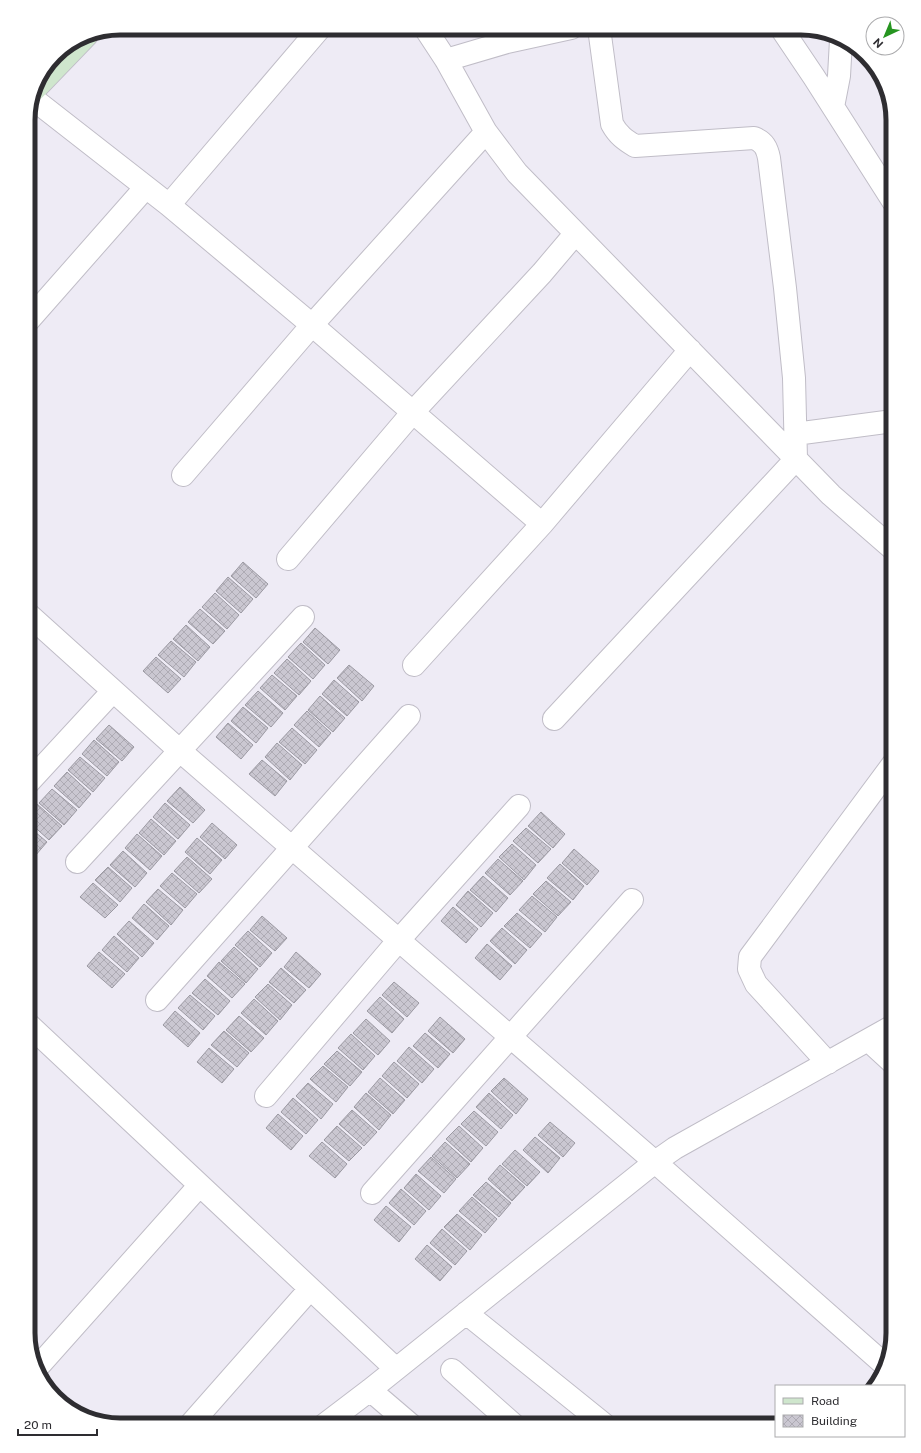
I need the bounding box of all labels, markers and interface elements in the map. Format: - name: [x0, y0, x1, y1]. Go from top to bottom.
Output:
- north arrow: [865, 16, 905, 56]
- text: N: [871, 36, 885, 50]
- legend: [775, 1385, 905, 1437]
- text: Road: [811, 1394, 839, 1408]
- scale bar: [18, 1411, 97, 1437]
- text: Building: [811, 1414, 857, 1428]
- text: 20 m: [24, 1418, 52, 1432]

